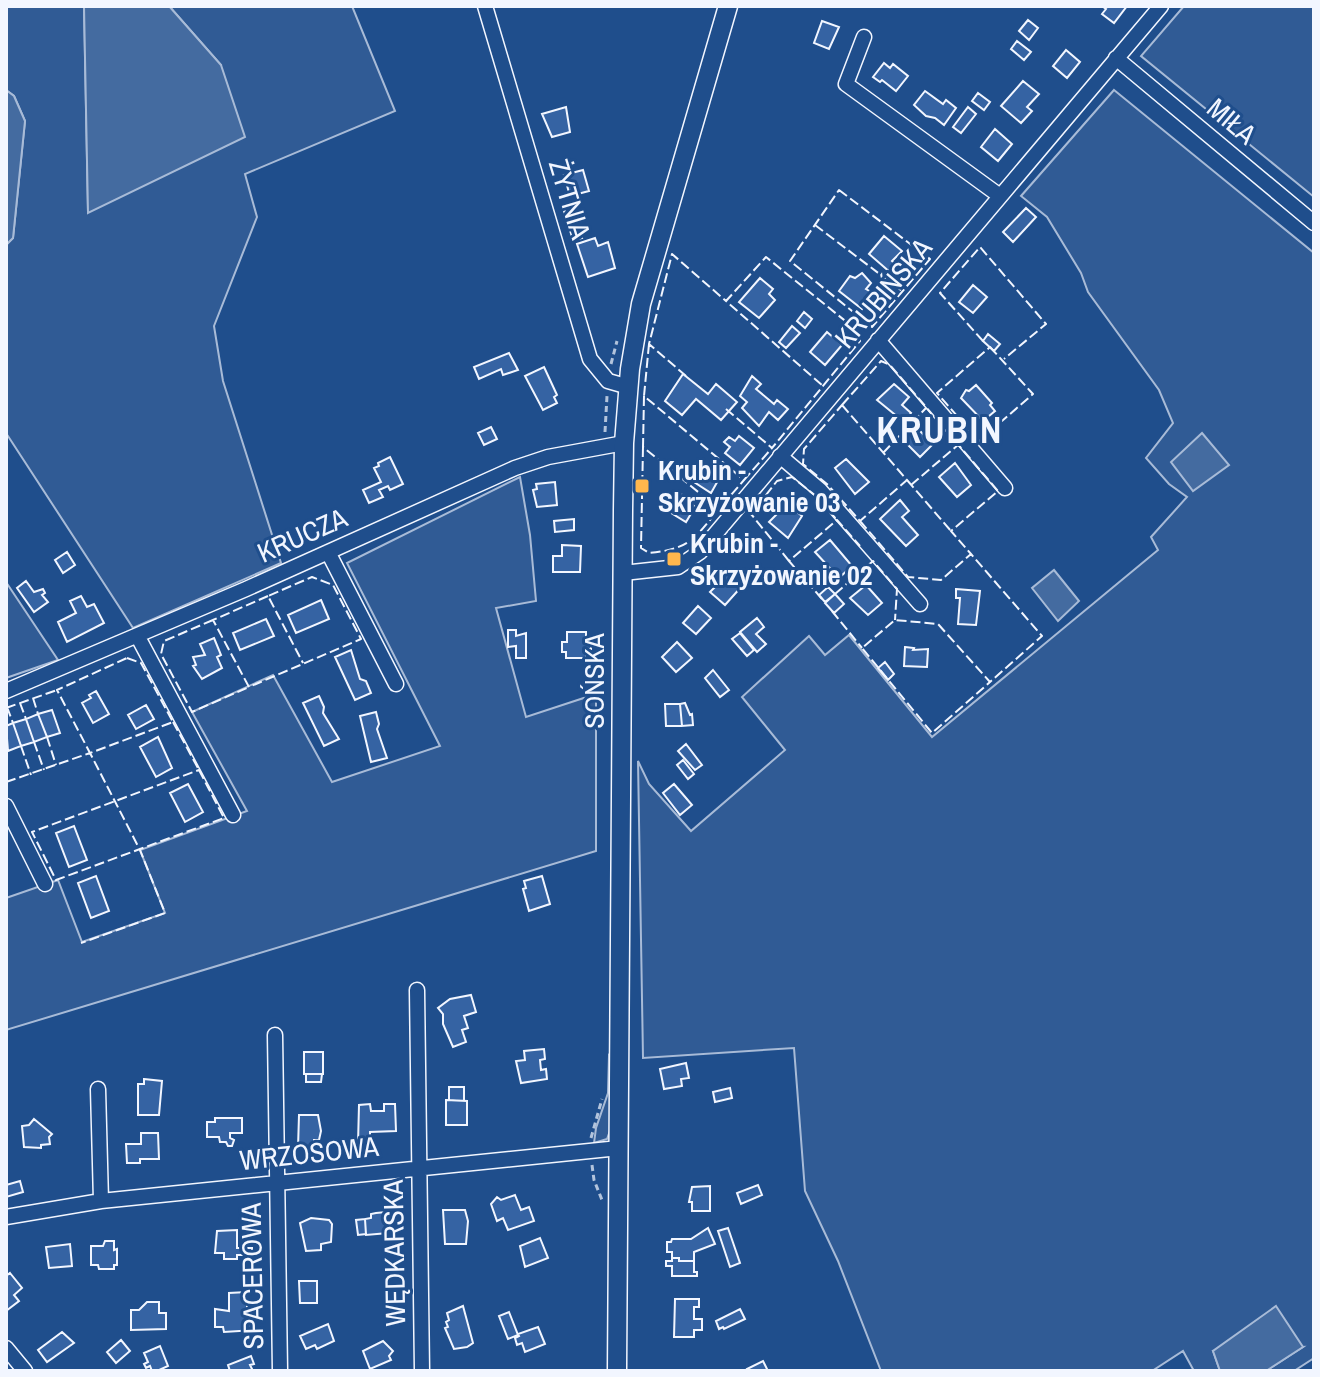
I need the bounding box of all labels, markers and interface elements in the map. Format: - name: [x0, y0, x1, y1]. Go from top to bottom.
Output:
- street label: MIŁA: [1199, 89, 1265, 153]
- street label: ŻYTNIA: [540, 154, 600, 244]
- street label: KRUBIŃSKA: [826, 229, 941, 356]
- district label: KRUBIN: [877, 406, 1003, 454]
- place label: Krubin - Skrzyżowanie 03: [658, 451, 841, 521]
- marker: Krubin - Skrzyżowanie 03: [633, 477, 651, 495]
- street label: KRUCZA: [251, 498, 353, 572]
- place label: Krubin - Skrzyżowanie 02: [690, 524, 873, 594]
- marker: Krubin - Skrzyżowanie 02: [665, 550, 683, 568]
- street label: SOŃSKA: [575, 632, 613, 729]
- street label: WRZOSOWA: [238, 1127, 381, 1179]
- street label: WĘDKARSKA: [374, 1179, 414, 1327]
- street label: SPACEROWA: [232, 1202, 272, 1350]

